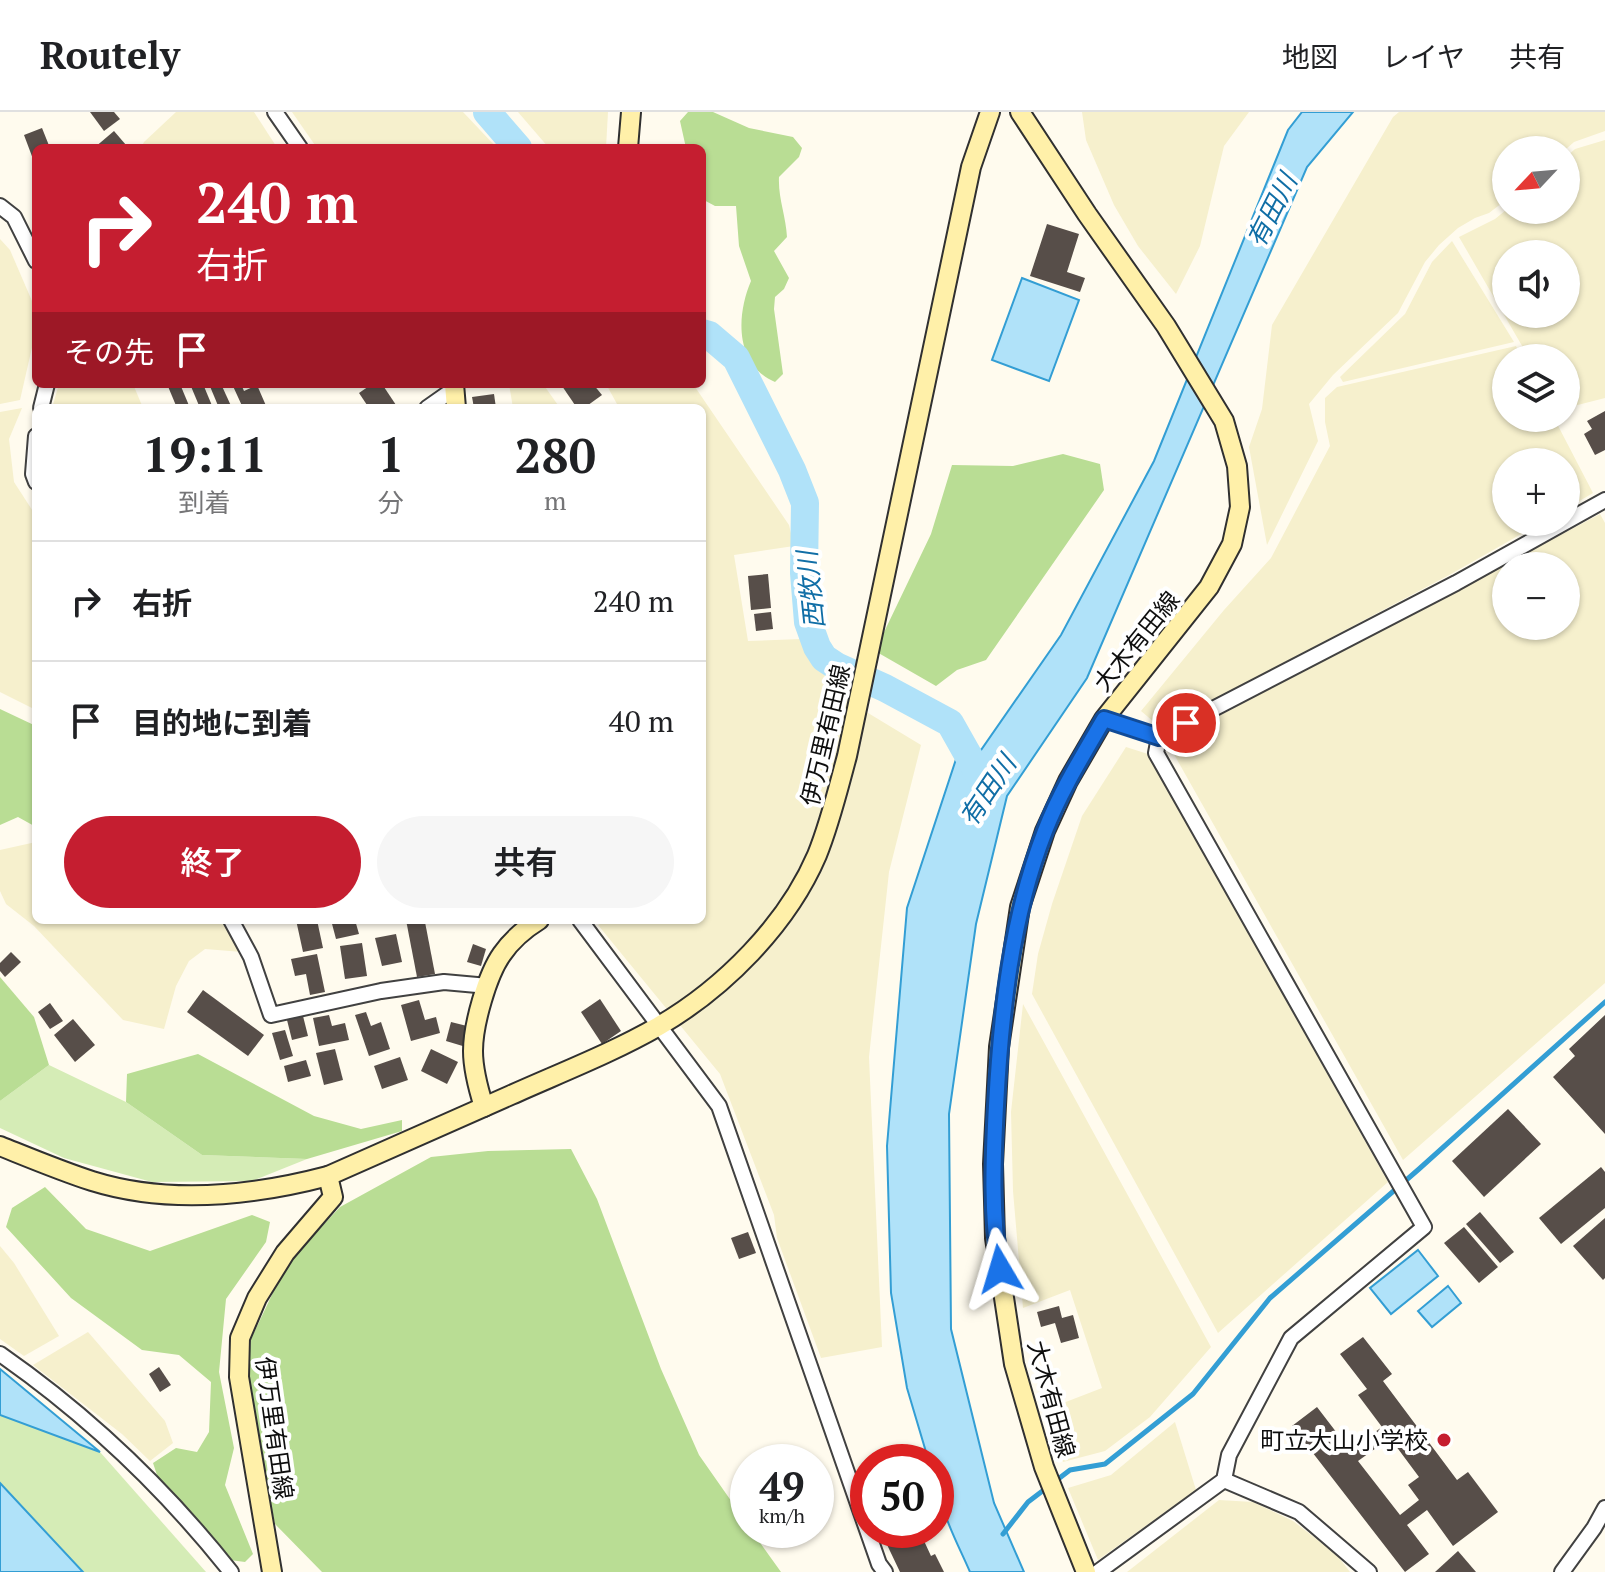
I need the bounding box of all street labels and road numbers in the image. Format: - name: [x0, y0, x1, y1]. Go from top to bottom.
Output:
- street label: 大木有田線: [1086, 584, 1186, 698]
- street label: 伊万里有田線: [793, 661, 857, 809]
- street label: 大木有田線: [1021, 1337, 1083, 1461]
- street label: 伊万里有田線: [249, 1354, 301, 1502]

